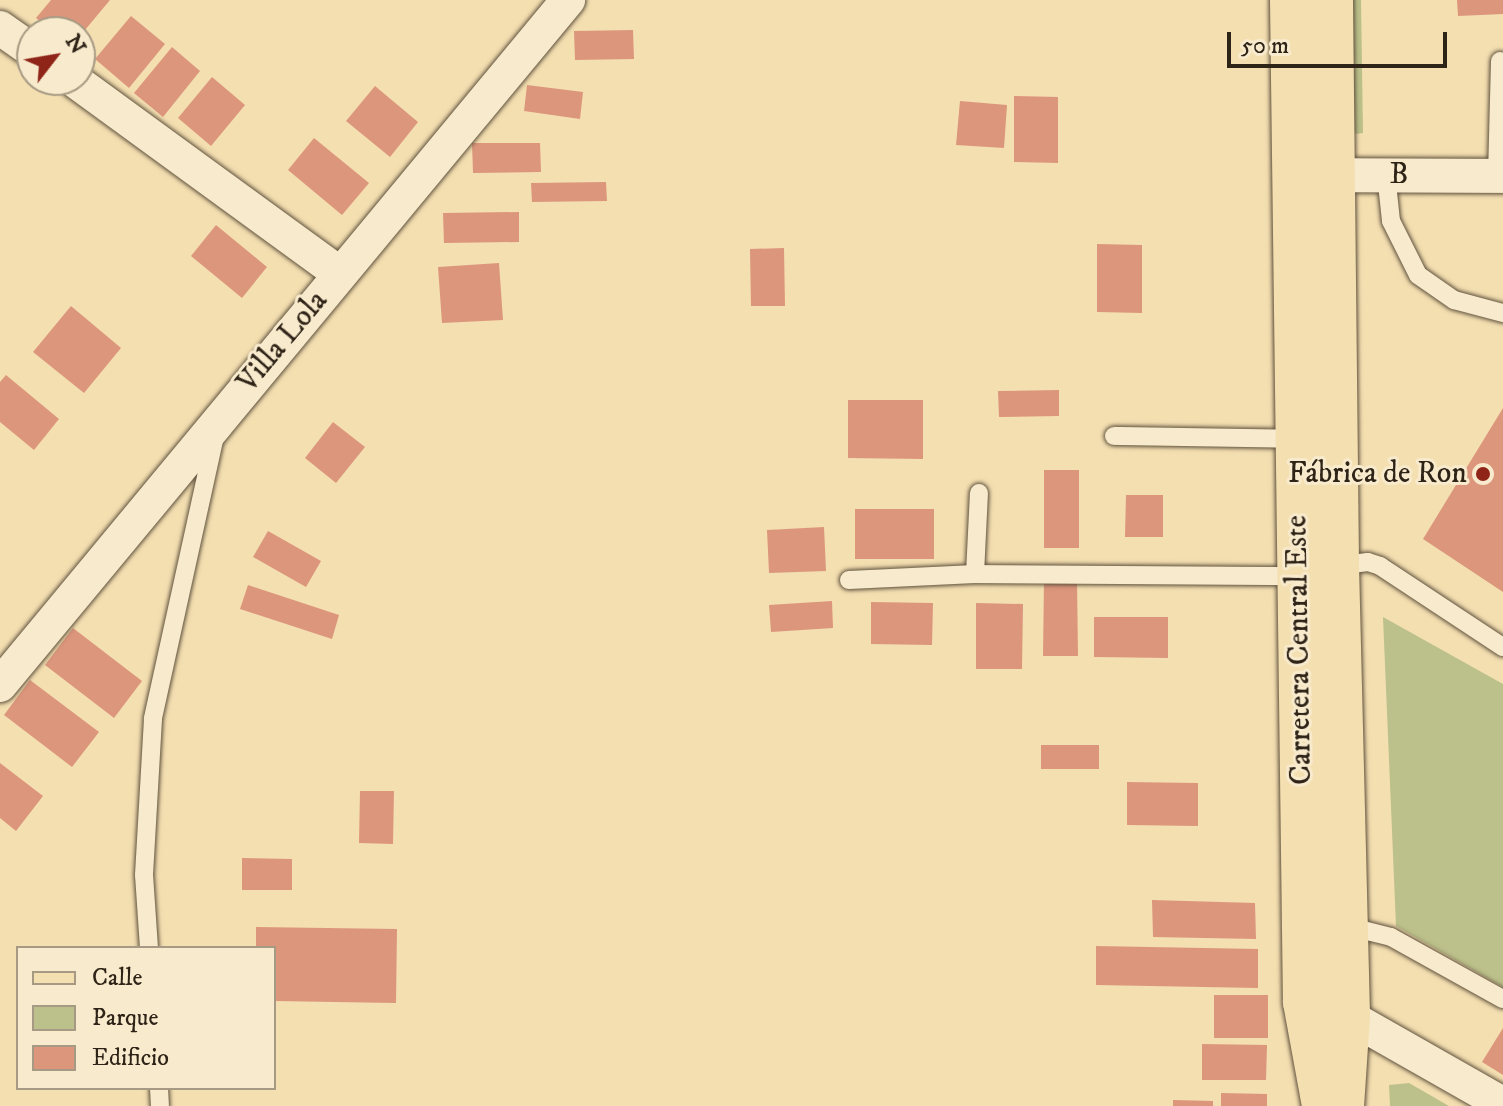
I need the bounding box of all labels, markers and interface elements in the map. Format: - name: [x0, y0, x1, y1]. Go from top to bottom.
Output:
- north arrow: [16, 16, 96, 96]
- scale bar: [1231, 16, 1451, 66]
- text: N: [59, 30, 92, 59]
- text: 50 m: [1241, 31, 1289, 61]
- street label: B: [1390, 157, 1408, 193]
- street label: Villa Lola: [230, 284, 336, 400]
- place label: Fábrica de Ron: [1288, 456, 1467, 492]
- marker: Fábrica de Ron: [1474, 465, 1492, 483]
- street label: Carretera Central Este: [1280, 515, 1320, 785]
- legend: [16, 946, 276, 1090]
- text: Calle: [92, 963, 142, 993]
- text: Parque: [92, 1003, 158, 1033]
- text: Edificio: [92, 1043, 169, 1073]

